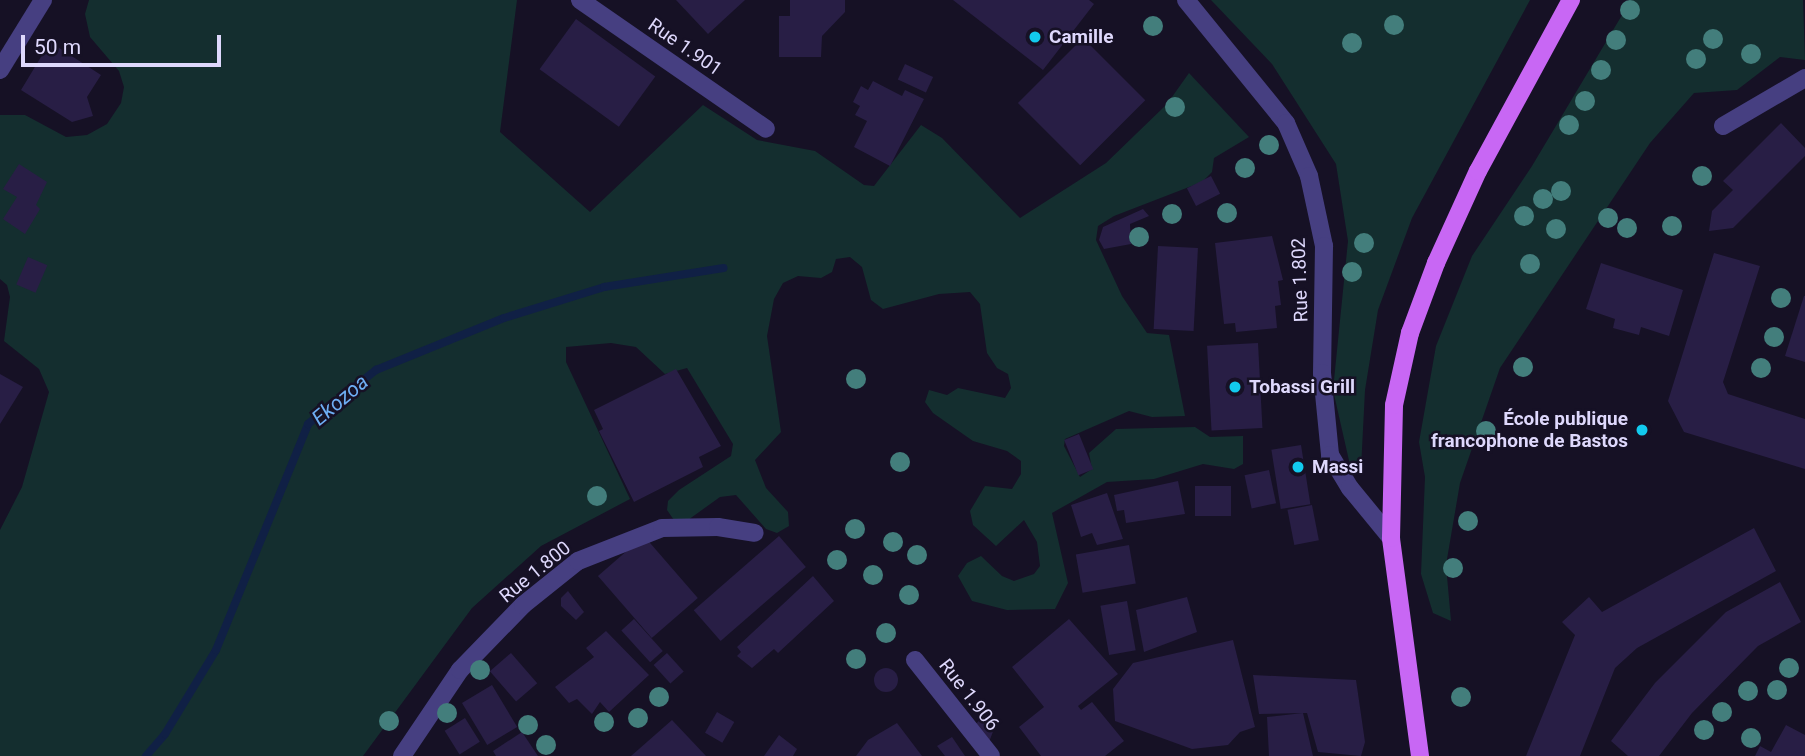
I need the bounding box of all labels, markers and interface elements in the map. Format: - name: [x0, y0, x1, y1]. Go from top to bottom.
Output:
- street label: Rue 1.901: [644, 13, 726, 81]
- scale bar: [24, 21, 224, 65]
- place label: Camille: [1049, 26, 1113, 48]
- marker: Camille: [1027, 29, 1043, 45]
- text: 50 m: [34, 35, 81, 59]
- street label: Rue 1.802: [1287, 237, 1313, 323]
- water label: Ekozoa: [307, 369, 373, 431]
- place label: Tobassi Grill: [1249, 376, 1355, 398]
- marker: Tobassi Grill: [1227, 379, 1243, 395]
- place label: École publique francophone de Bastos: [1431, 408, 1628, 452]
- marker: École publique francophone de Bastos: [1634, 422, 1650, 438]
- place label: Massi: [1312, 456, 1363, 478]
- marker: Massi: [1290, 459, 1306, 475]
- street label: Rue 1.800: [495, 536, 575, 608]
- street label: Rue 1.906: [934, 655, 1004, 735]

